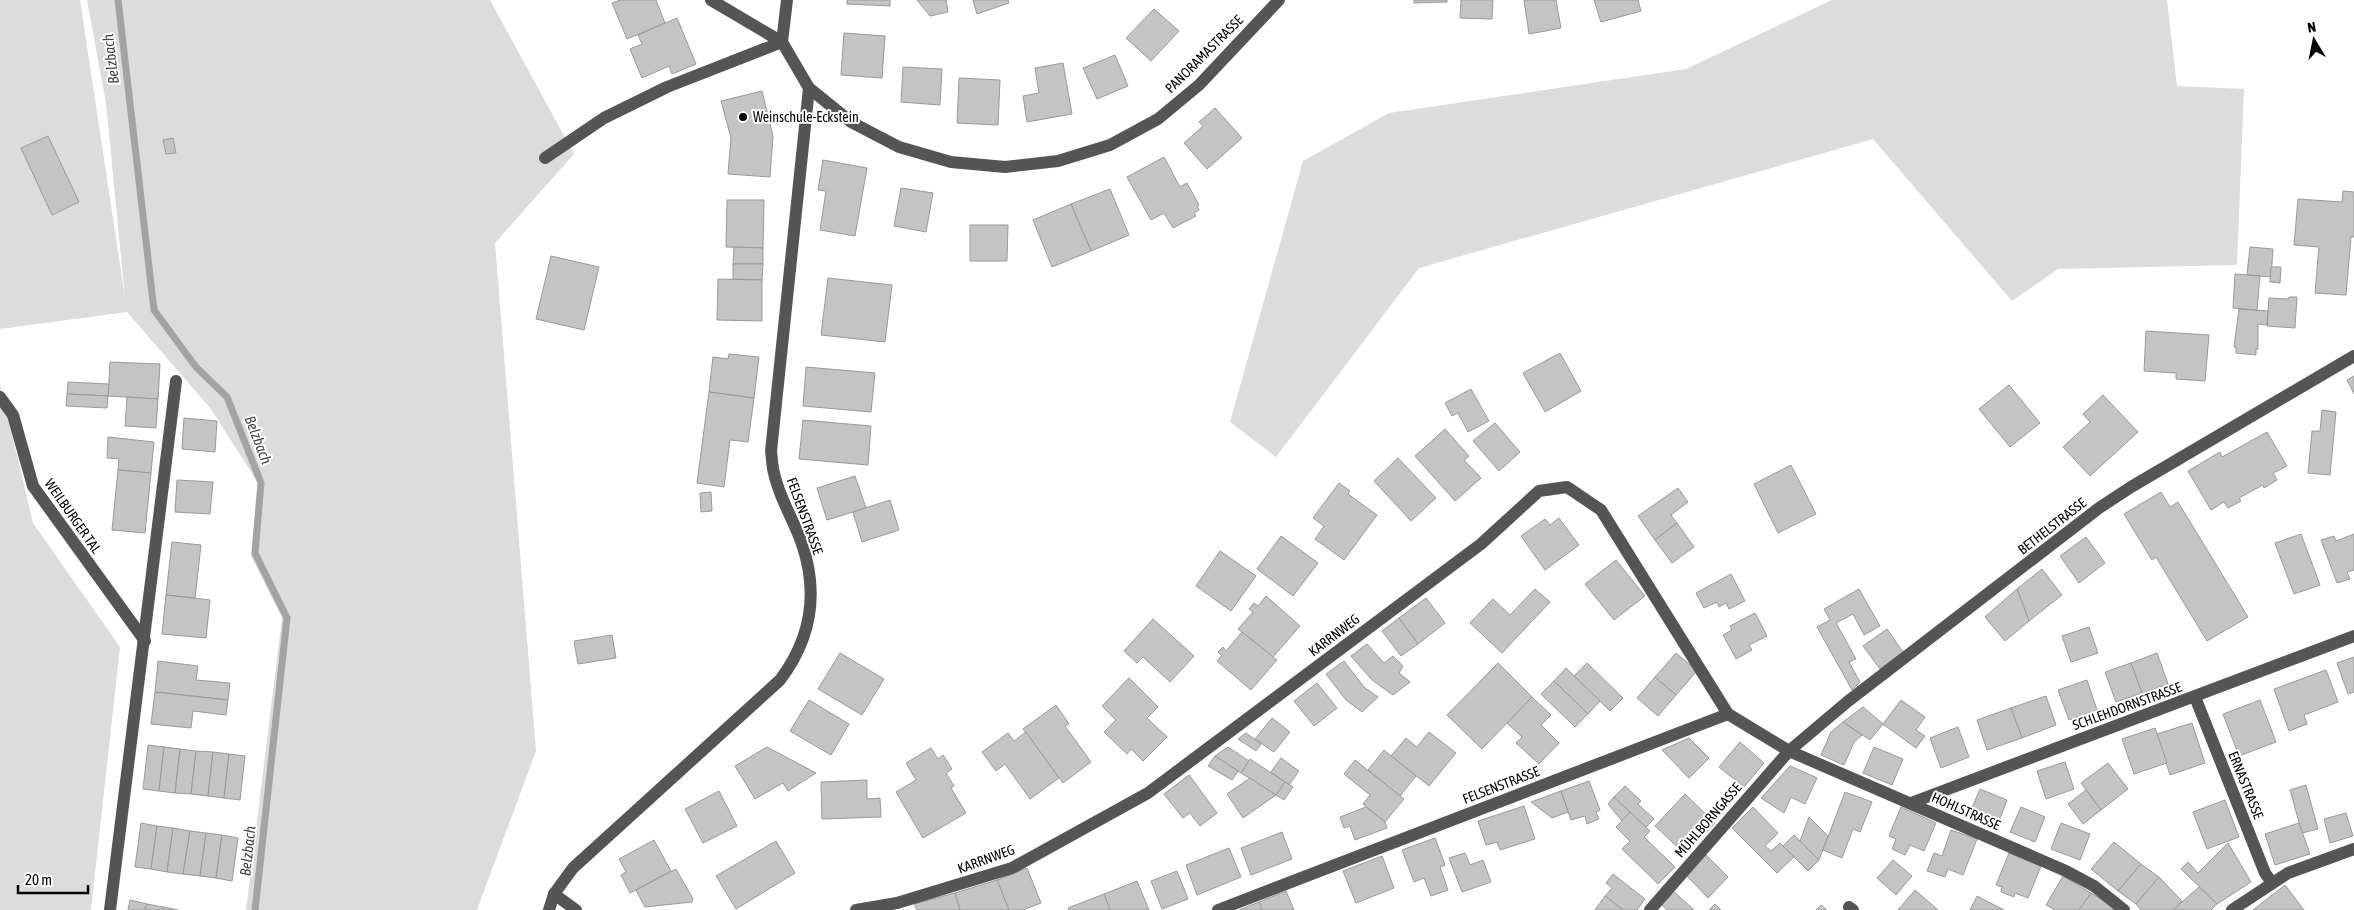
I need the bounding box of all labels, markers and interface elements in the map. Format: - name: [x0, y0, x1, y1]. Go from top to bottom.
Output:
- street label: PANORAMASTRASSE: [1162, 12, 1246, 96]
- north arrow: [2289, 15, 2339, 65]
- text: N: [2306, 19, 2317, 36]
- water label: Belzbach: [99, 33, 122, 85]
- place label: Weinschule-Eckstein: [753, 109, 859, 125]
- marker: Weinschule-Eckstein: [737, 111, 749, 123]
- water label: Belzbach: [242, 413, 275, 466]
- street label: FELSENSTRASSE: [784, 475, 826, 557]
- street label: WEILBURGER TAL: [41, 476, 105, 557]
- street label: BETHELSTRASSE: [2015, 494, 2089, 558]
- street label: KARRNWEG: [1305, 611, 1363, 659]
- street label: SCHLEHDORNSTRASSE: [2070, 679, 2184, 733]
- street label: ERNASTRASSE: [2225, 749, 2267, 821]
- street label: FELSENSTRASSE: [1460, 763, 1542, 807]
- street label: MÜHLBORNGASSE: [1671, 780, 1745, 860]
- street label: HOHLSTRASSE: [1929, 789, 2003, 833]
- water label: Belzbach: [236, 825, 259, 877]
- street label: KARRNWEG: [955, 841, 1017, 877]
- scale bar: [18, 862, 88, 894]
- text: 20 m: [25, 871, 52, 888]

